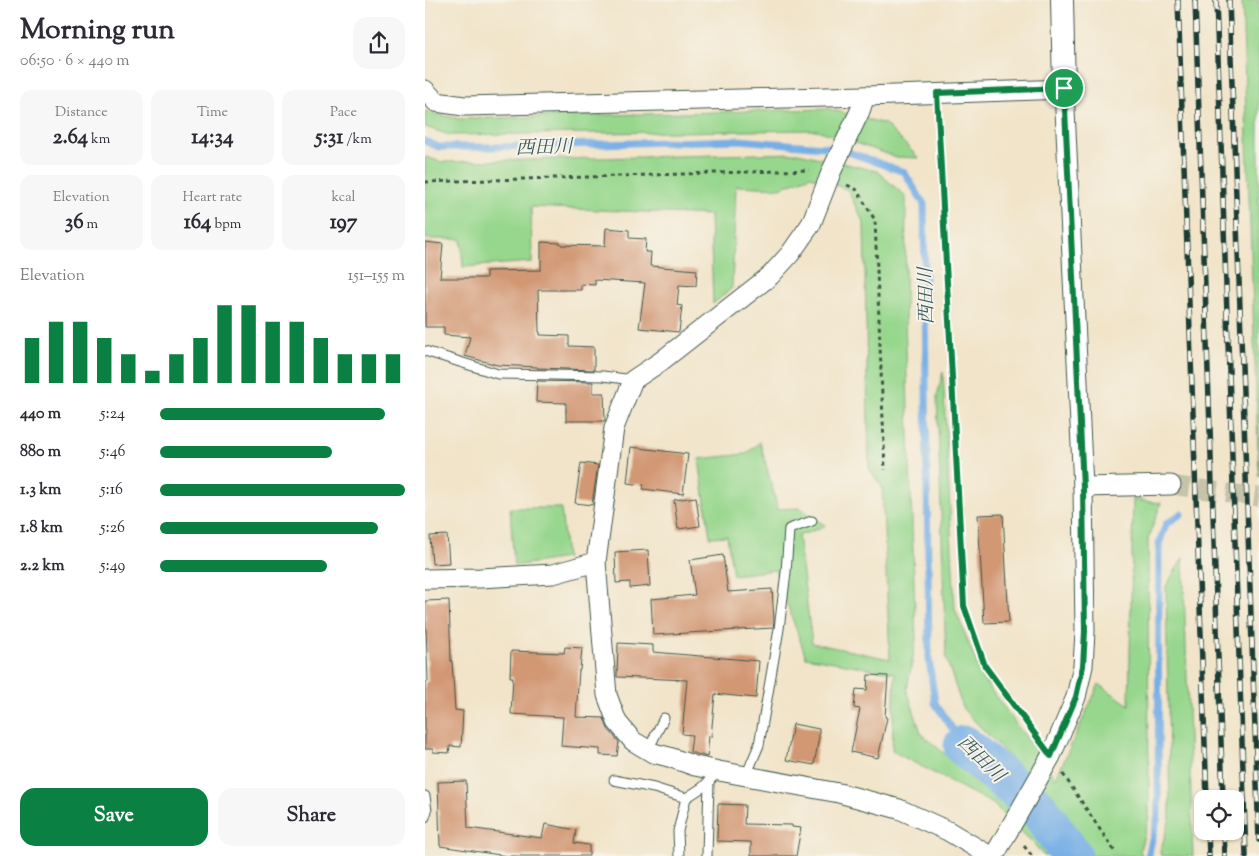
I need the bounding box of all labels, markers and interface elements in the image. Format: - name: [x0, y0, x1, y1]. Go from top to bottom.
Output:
- text: Morning run: [20, 11, 175, 51]
- button: share: [353, 17, 405, 69]
- text: 06:50 · 6 × 440 m: [20, 50, 130, 73]
- pin: [1043, 67, 1085, 109]
- icon: arrive: [1050, 74, 1078, 102]
- text: Distance: [55, 103, 108, 123]
- text: Time: [197, 103, 228, 123]
- text: Pace: [330, 103, 357, 123]
- text: 2.64: [53, 123, 88, 153]
- text: 14:34: [191, 123, 234, 153]
- text: 5:31: [315, 123, 343, 153]
- text: km: [88, 130, 110, 150]
- text: /km: [343, 130, 372, 150]
- water label: 西田川: [515, 134, 575, 163]
- text: Elevation: [53, 188, 110, 208]
- text: Heart rate: [183, 188, 242, 208]
- text: kcal: [331, 188, 356, 208]
- text: 36: [65, 208, 84, 238]
- text: 164: [184, 208, 211, 238]
- text: 197: [330, 208, 357, 238]
- text: m: [84, 215, 98, 235]
- text: bpm: [211, 215, 241, 235]
- text: Elevation: [20, 265, 85, 288]
- text: 151–155 m: [348, 265, 405, 288]
- water label: 西田川: [913, 265, 941, 325]
- text: 440 m: [20, 403, 61, 426]
- text: 5:24: [100, 403, 125, 426]
- text: 880 m: [20, 441, 61, 464]
- text: 5:46: [100, 441, 126, 464]
- text: 1.3 km: [20, 479, 61, 502]
- text: 5:16: [100, 479, 123, 502]
- text: 1.8 km: [20, 517, 63, 540]
- text: 5:26: [100, 517, 125, 540]
- text: 2.2 km: [20, 555, 64, 578]
- text: 5:49: [100, 555, 125, 578]
- water label: 西田川: [950, 730, 1012, 791]
- button: Save: [20, 788, 208, 846]
- button: Share: [218, 788, 405, 846]
- map controls: [1194, 790, 1244, 840]
- button: locate: [1194, 790, 1244, 840]

